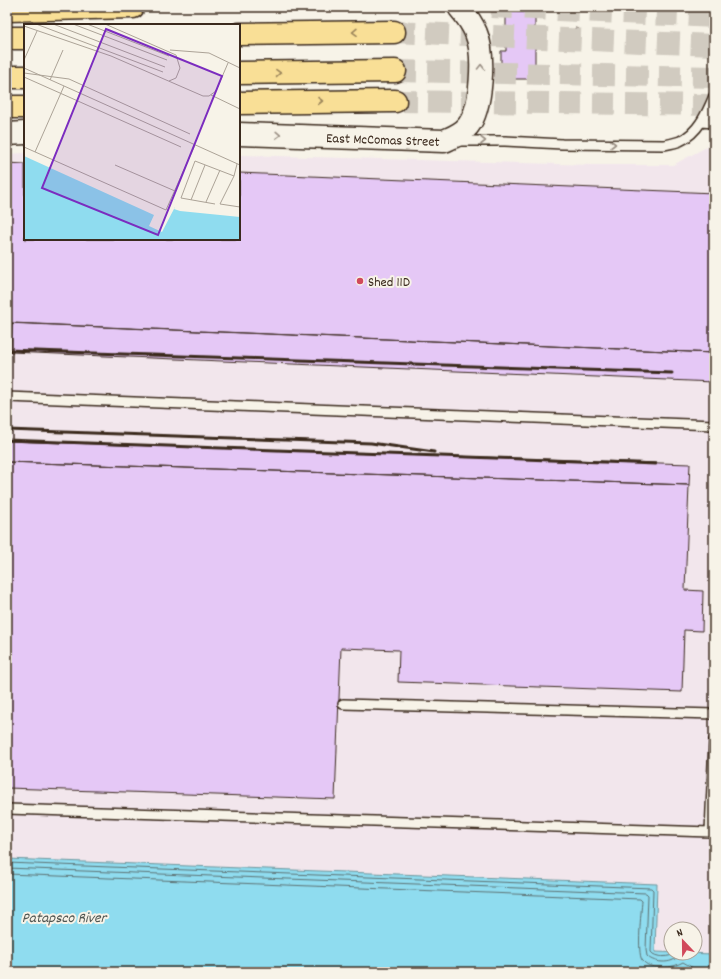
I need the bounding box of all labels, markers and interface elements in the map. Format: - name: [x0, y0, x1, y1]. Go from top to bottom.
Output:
- inset map: [24, 24, 240, 240]
- one-way arrow: [352, 28, 358, 36]
- one-way arrow: [477, 64, 485, 70]
- one-way arrow: [275, 69, 281, 77]
- one-way arrow: [317, 97, 323, 106]
- street label: East McComas Street: [326, 129, 440, 153]
- one-way arrow: [275, 131, 281, 139]
- one-way arrow: [480, 137, 486, 145]
- one-way arrow: [610, 140, 616, 148]
- place label: Shed 11D: [368, 273, 410, 293]
- marker: Shed 11D: [355, 276, 365, 286]
- water label: Patapsco River: [22, 908, 108, 930]
- north arrow: [663, 921, 703, 961]
- text: N: [674, 925, 686, 942]

